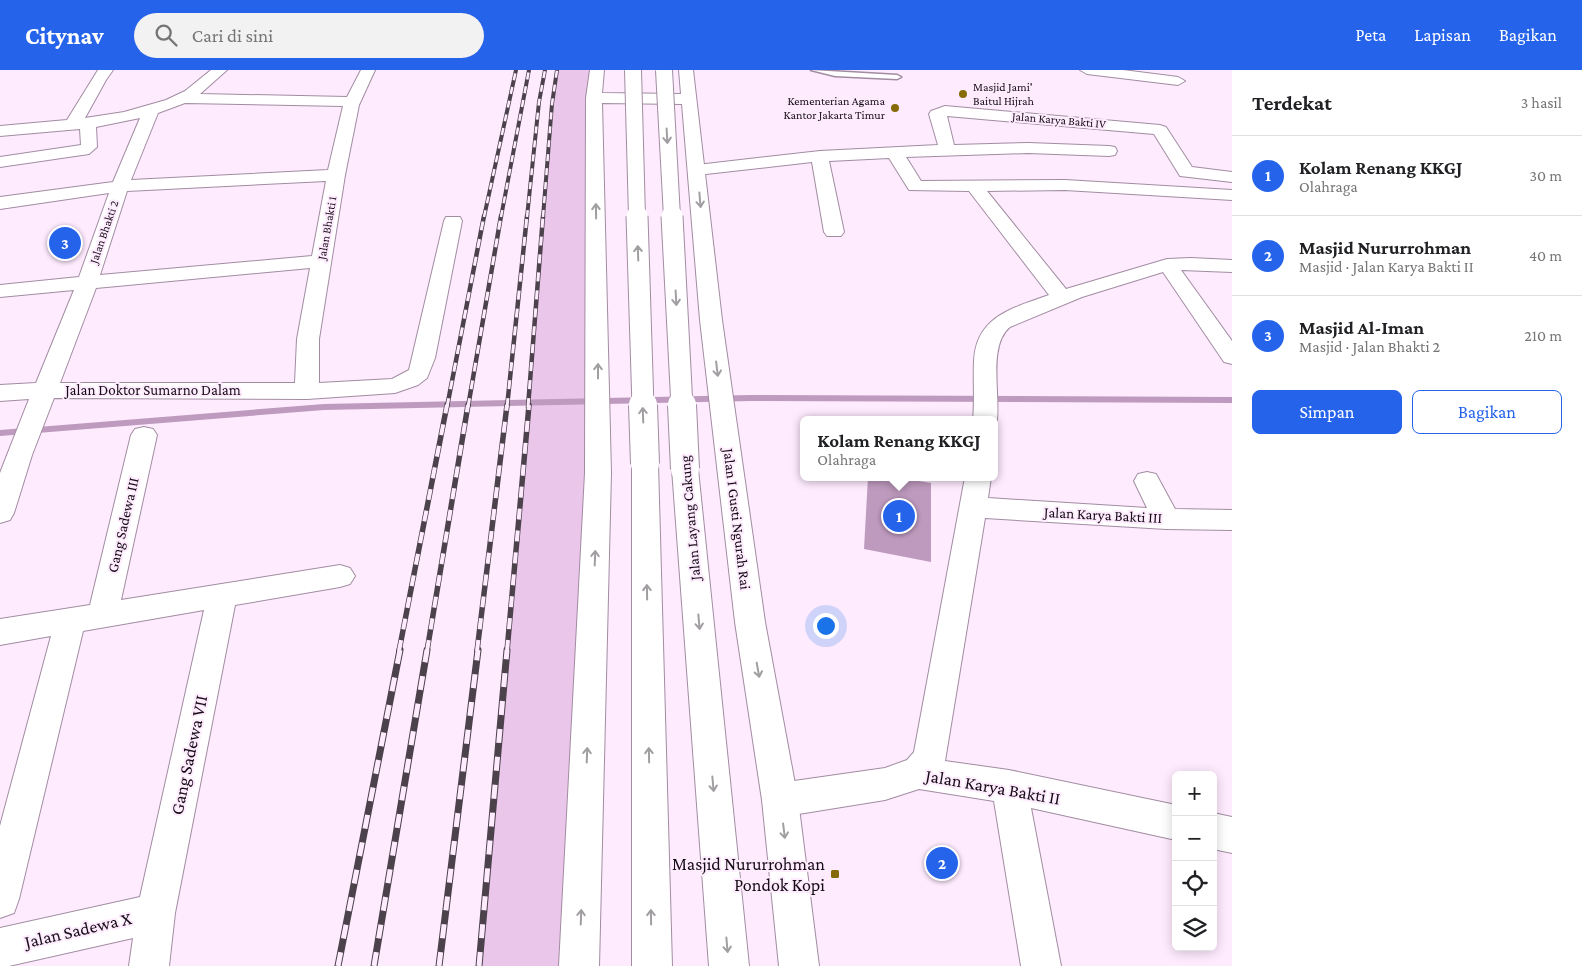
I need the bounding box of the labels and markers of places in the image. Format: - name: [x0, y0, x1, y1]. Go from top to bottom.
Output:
- place label: Masjid Jami' Baitul Hijrah: [973, 80, 1035, 108]
- marker: Masjid Jami' Baitul Hijrah: [957, 88, 969, 100]
- place label: Kementerian Agama Kantor Jakarta Timur: [784, 94, 886, 122]
- marker: Kementerian Agama Kantor Jakarta Timur: [889, 102, 901, 114]
- pin: 3: [49, 224, 81, 262]
- pin: 1: [883, 497, 915, 535]
- pin: 2: [926, 844, 958, 882]
- place label: Masjid Nururrohman Pondok Kopi: [672, 854, 825, 895]
- marker: Masjid Nururrohman Pondok Kopi: [829, 868, 841, 880]

